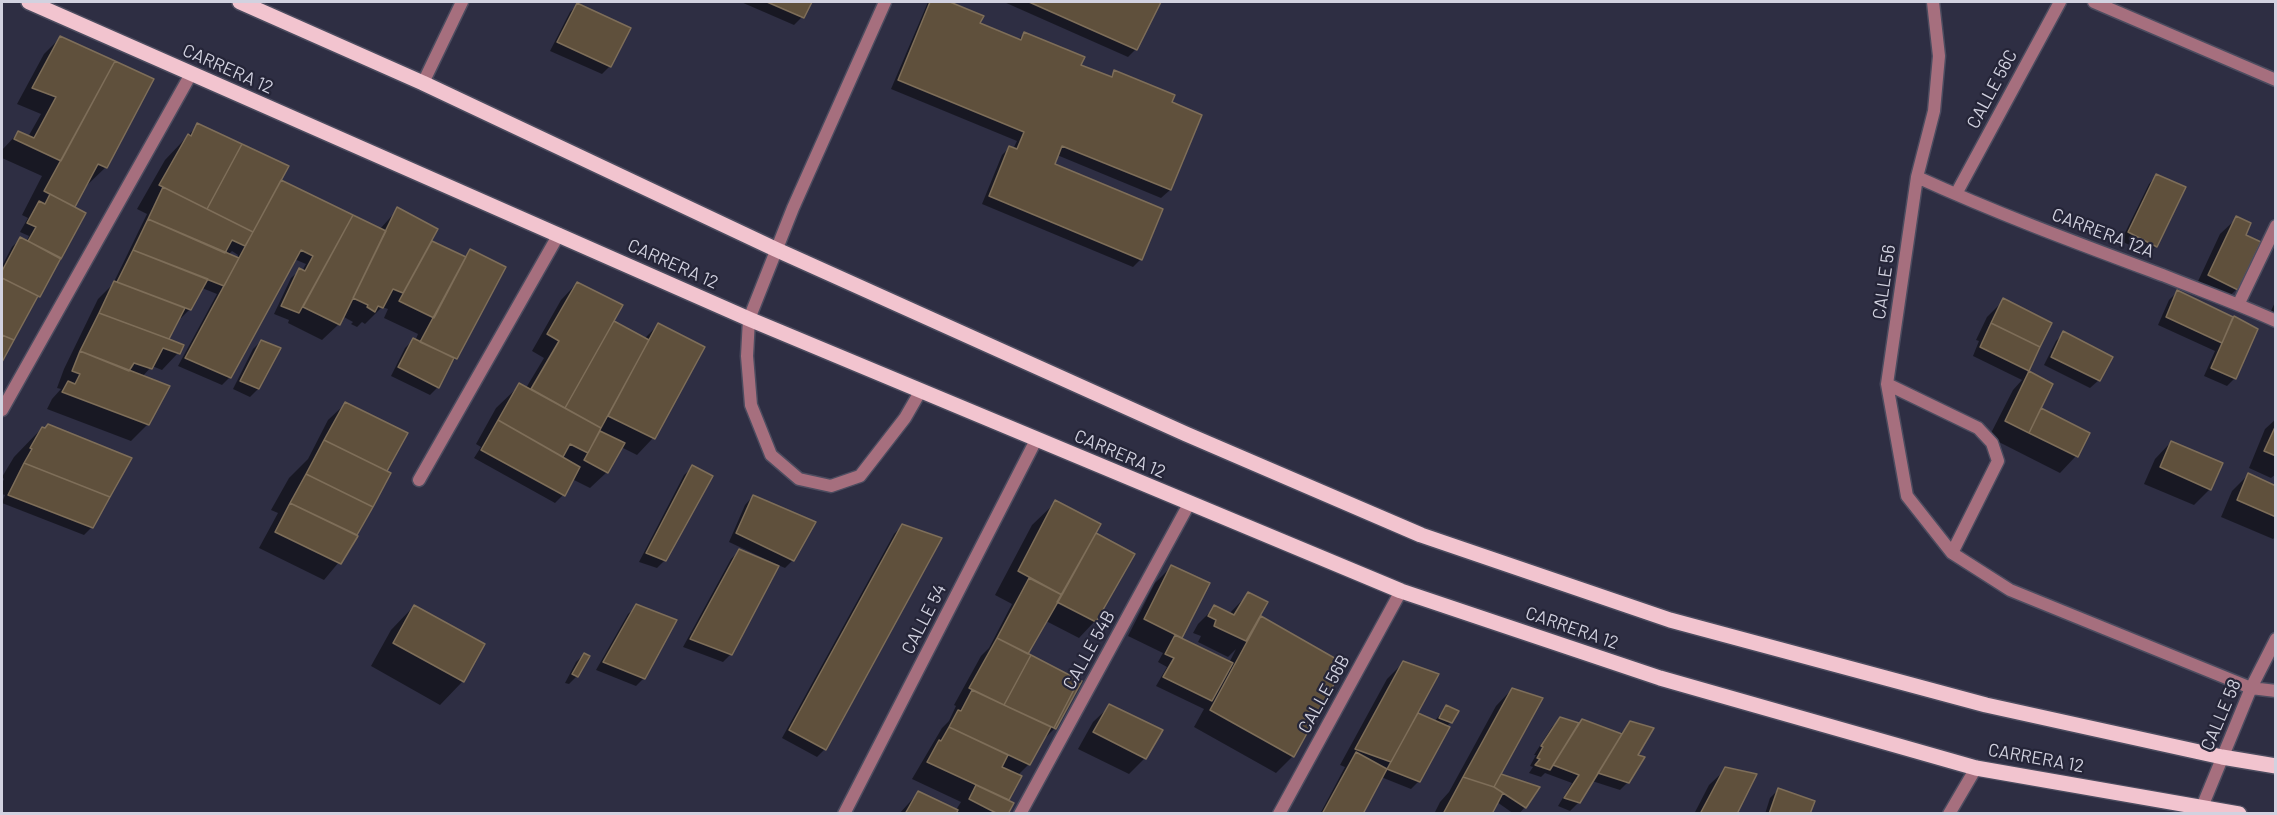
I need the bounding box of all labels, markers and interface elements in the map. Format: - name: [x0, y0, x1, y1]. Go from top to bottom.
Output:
- street label: CARRERA 12: [179, 39, 277, 99]
- street label: CALLE 56C: [1962, 46, 2022, 132]
- street label: CARRERA 12A: [2049, 204, 2157, 262]
- street label: CARRERA 12: [624, 234, 722, 294]
- street label: CALLE 56: [1868, 243, 1900, 321]
- street label: CARRERA 12: [1071, 425, 1169, 483]
- street label: CALLE 54: [897, 580, 951, 658]
- street label: CARRERA 12: [1523, 602, 1621, 654]
- street label: CALLE 54B: [1058, 607, 1120, 693]
- street label: CALLE 56B: [1294, 651, 1354, 737]
- street label: CALLE 58: [2196, 676, 2246, 754]
- street label: CARRERA 12: [1986, 739, 2086, 777]

